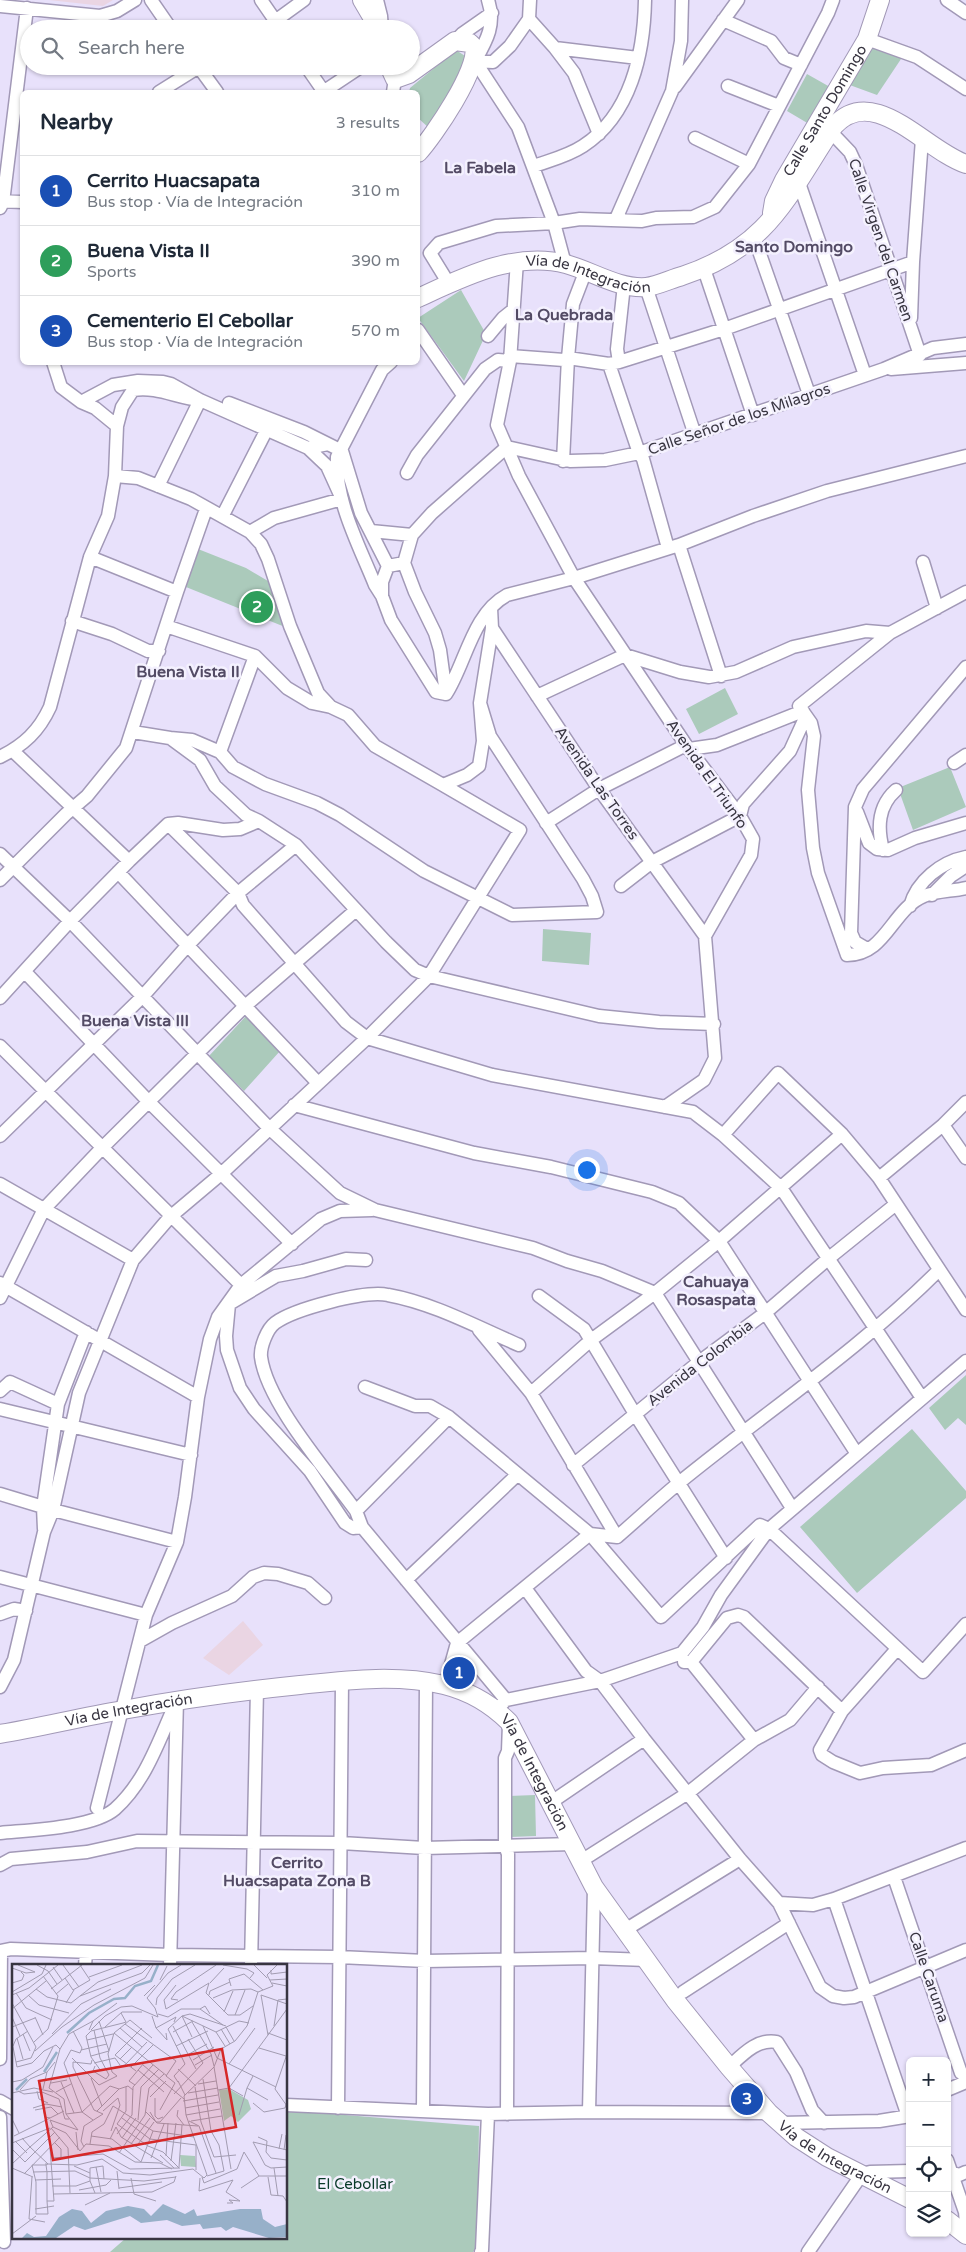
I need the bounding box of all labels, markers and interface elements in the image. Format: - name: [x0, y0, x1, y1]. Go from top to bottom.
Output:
- search box: [20, 20, 420, 75]
- icon: search: [38, 34, 66, 62]
- text: Search here: [78, 37, 185, 59]
- street label: Calle Santo Domingo: [779, 42, 871, 180]
- text: Nearby: [40, 110, 113, 135]
- text: 3 results: [336, 113, 400, 133]
- street label: Calle Virgen del Carmen: [845, 156, 917, 324]
- district label: La Fabela: [444, 158, 516, 178]
- text: Cerrito Huacsapata: [87, 170, 260, 192]
- text: 1: [51, 181, 61, 201]
- text: 310 m: [351, 181, 400, 201]
- text: Bus stop · Vía de Integración: [87, 192, 303, 212]
- district label: Santo Domingo: [735, 237, 853, 257]
- text: Buena Vista II: [87, 240, 210, 262]
- text: 2: [51, 251, 61, 271]
- text: 390 m: [351, 251, 400, 271]
- street label: Vía de Integración: [525, 251, 651, 296]
- text: Sports: [87, 262, 136, 282]
- district label: La Quebrada: [515, 305, 613, 325]
- text: Cementerio El Cebollar: [87, 310, 293, 332]
- text: 3: [51, 321, 61, 341]
- text: 570 m: [351, 321, 400, 341]
- text: Bus stop · Vía de Integración: [87, 332, 303, 352]
- street label: Calle Señor de los Milagros: [645, 379, 833, 459]
- pin: 2: [241, 588, 273, 626]
- district label: Buena Vista II: [136, 662, 240, 682]
- street label: Avenida El Triunfo: [663, 716, 751, 832]
- street label: Avenida Las Torres: [551, 723, 643, 843]
- district label: Buena Vista III: [81, 1011, 189, 1031]
- your location: [574, 1157, 600, 1183]
- district label: Cahuaya Rosaspata: [676, 1272, 756, 1310]
- street label: Avenida Colombia: [644, 1316, 756, 1410]
- pin: 1: [443, 1654, 475, 1692]
- street label: Vía de Integración: [63, 1689, 194, 1730]
- street label: Vía de Integración: [497, 1710, 572, 1834]
- district label: Cerrito Huacsapata Zona B: [223, 1853, 371, 1891]
- street label: Calle Caruma: [905, 1929, 953, 2025]
- inset map: [12, 1964, 288, 2240]
- map controls: [906, 2057, 951, 2237]
- button: +: [906, 2057, 951, 2102]
- pin: 3: [731, 2080, 763, 2118]
- button: −: [906, 2102, 951, 2147]
- street label: Vía de Integración: [774, 2116, 895, 2197]
- button: locate: [906, 2147, 951, 2192]
- park label: El Cebollar: [317, 2175, 393, 2193]
- button: layers: [906, 2192, 951, 2237]

